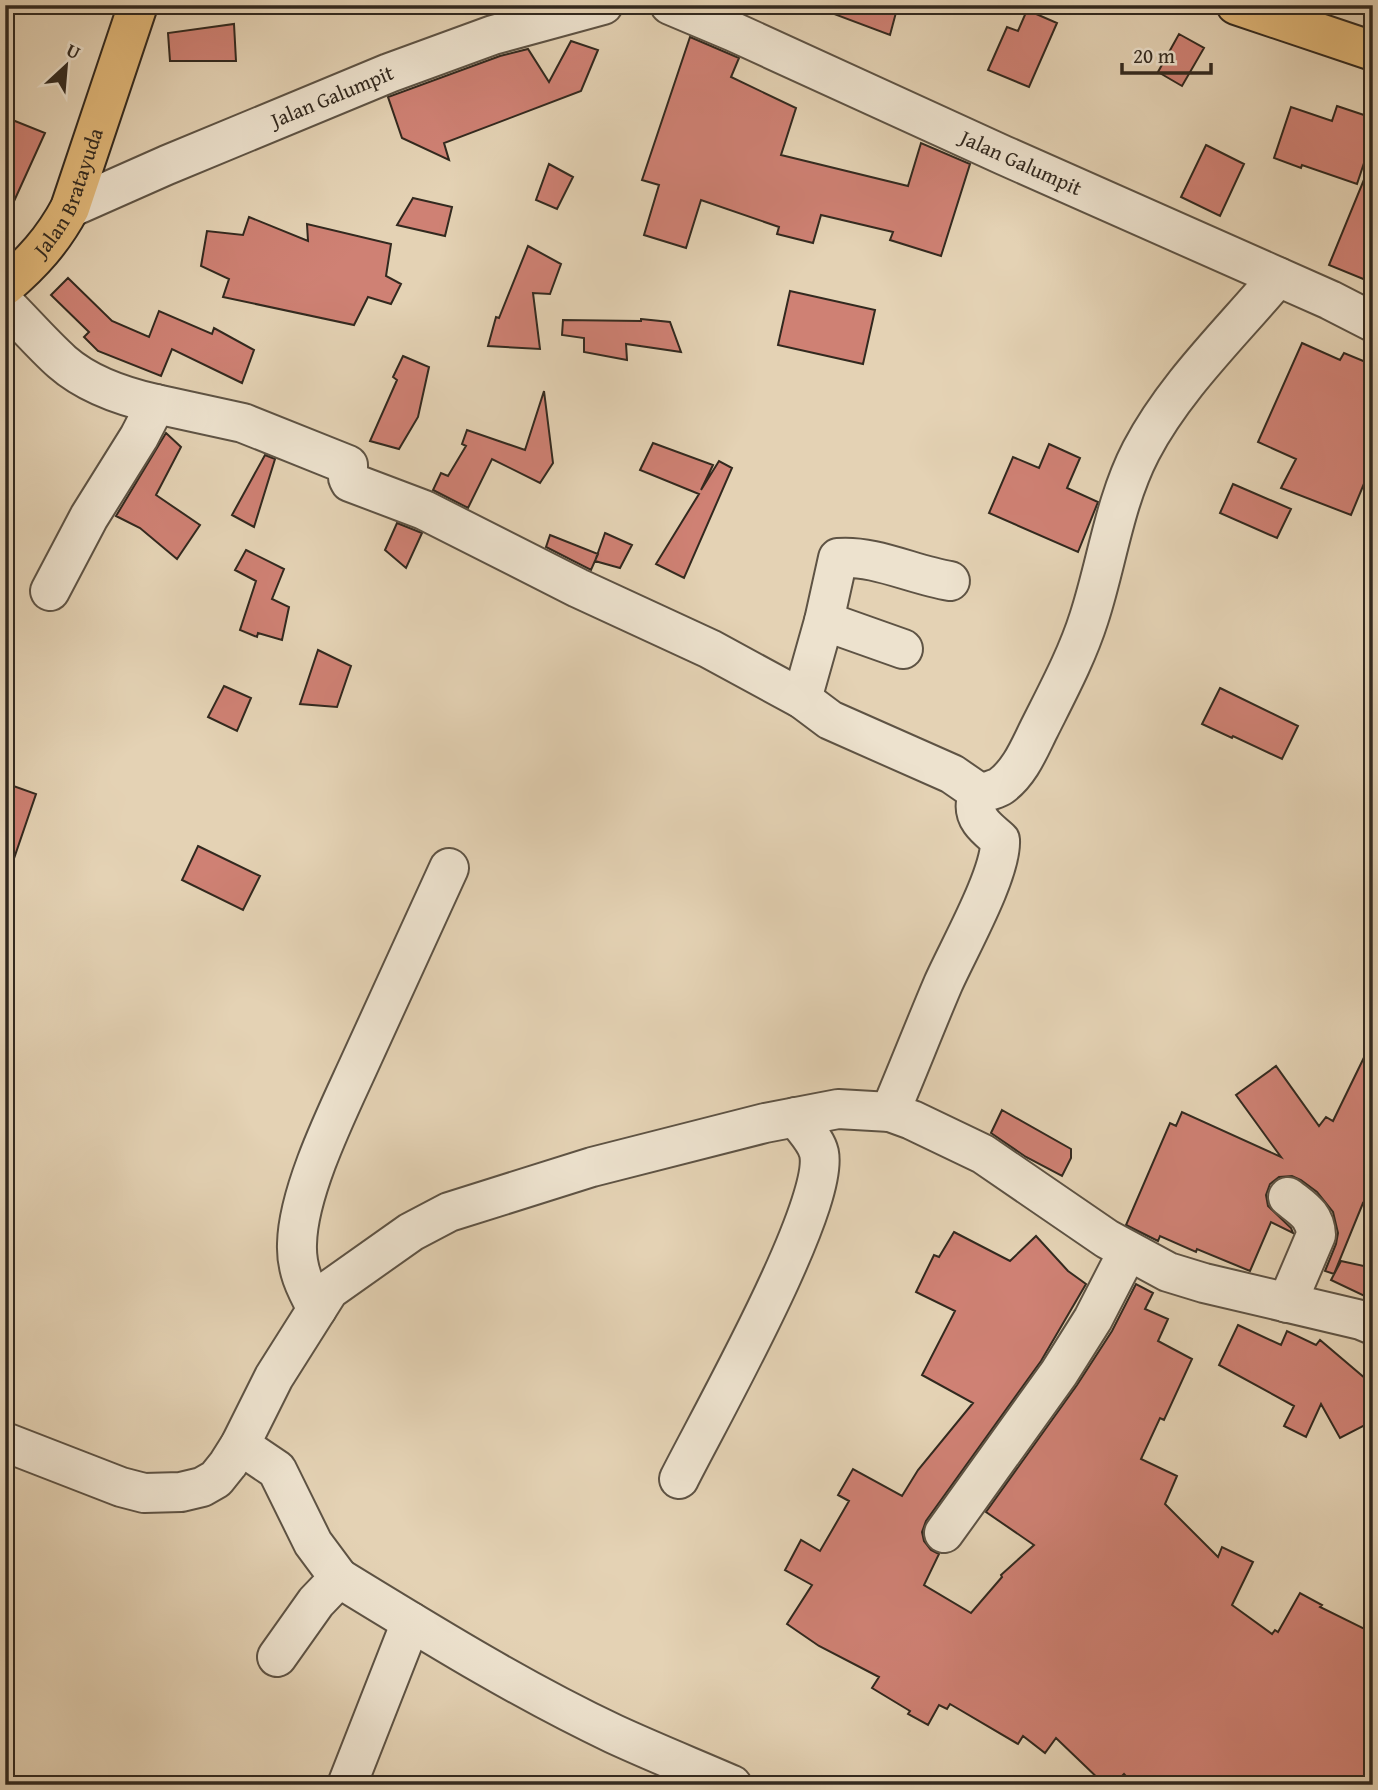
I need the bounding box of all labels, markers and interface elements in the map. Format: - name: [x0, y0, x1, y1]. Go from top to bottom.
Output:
- north arrow: [32, 32, 102, 102]
- scale bar: [1122, 32, 1212, 76]
- text: U: [62, 35, 86, 66]
- text: 20 m: [1133, 40, 1175, 71]
- street label: Jalan Galumpit: [263, 56, 398, 136]
- street label: Jalan Galumpit: [953, 120, 1088, 203]
- street label: Jalan Bratayuda: [24, 124, 111, 266]

